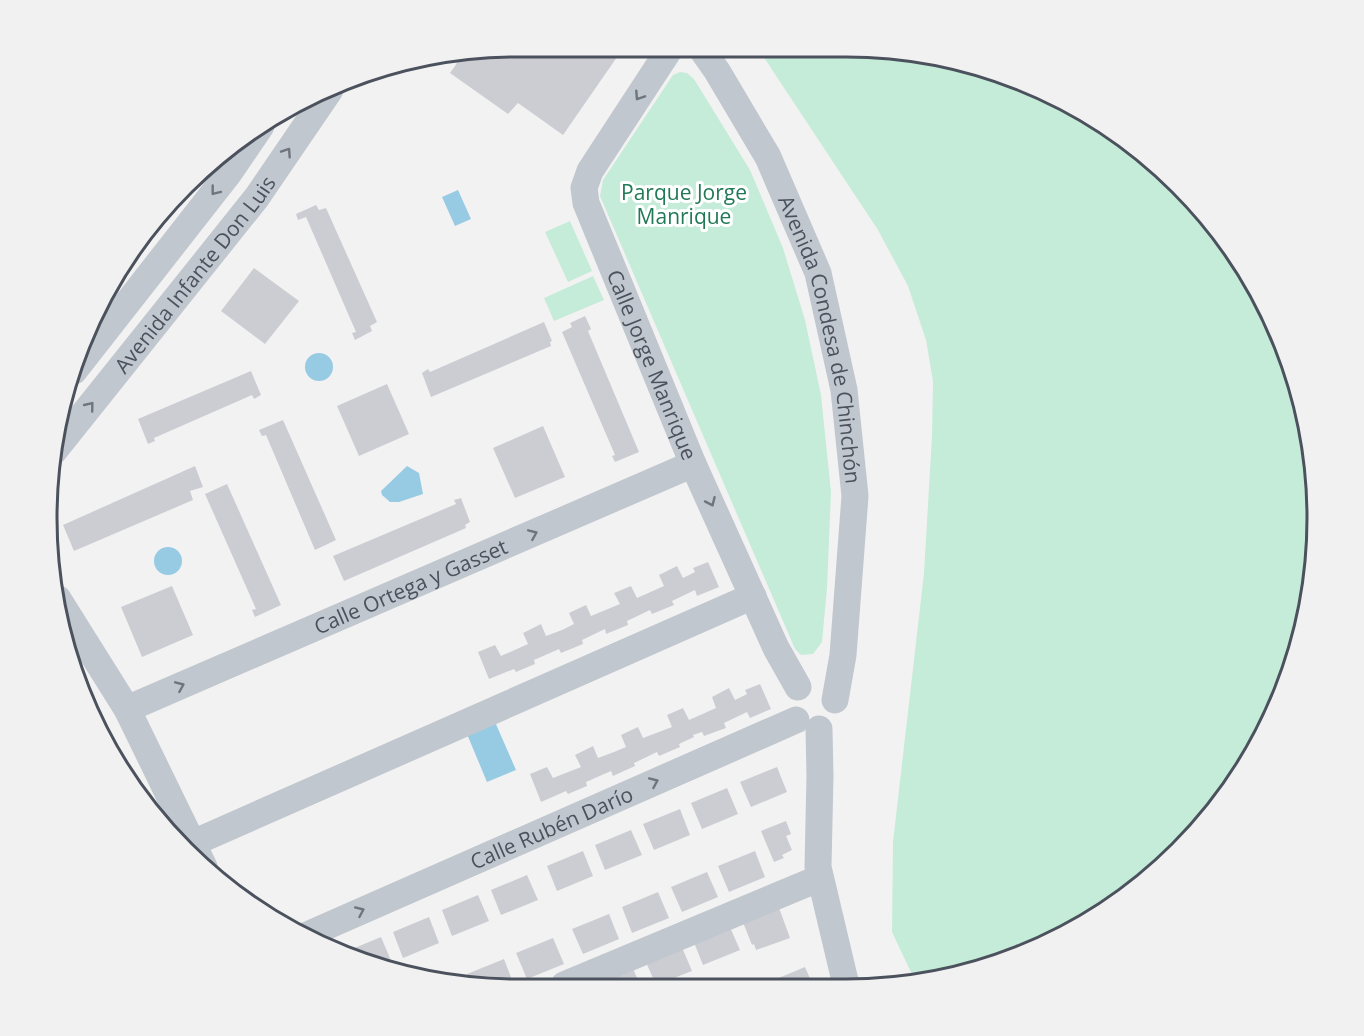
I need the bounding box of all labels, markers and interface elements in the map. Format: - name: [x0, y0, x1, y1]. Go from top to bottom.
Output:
- one-way arrow: [635, 89, 646, 100]
- one-way arrow: [280, 148, 291, 159]
- street label: Avenida Infante Don Luis: [108, 170, 282, 379]
- park label: Parque Jorge Manrique: [621, 178, 747, 230]
- one-way arrow: [212, 184, 223, 195]
- street label: Avenida Condesa de Chinchón: [772, 191, 868, 485]
- street label: Calle Jorge Manrique: [601, 265, 704, 464]
- one-way arrow: [83, 401, 94, 412]
- one-way arrow: [703, 496, 715, 507]
- one-way arrow: [526, 529, 537, 541]
- street label: Calle Ortega y Gasset: [310, 532, 512, 640]
- one-way arrow: [174, 681, 185, 693]
- one-way arrow: [648, 777, 659, 789]
- street label: Calle Rubén Darío: [466, 779, 637, 876]
- one-way arrow: [354, 907, 365, 919]

